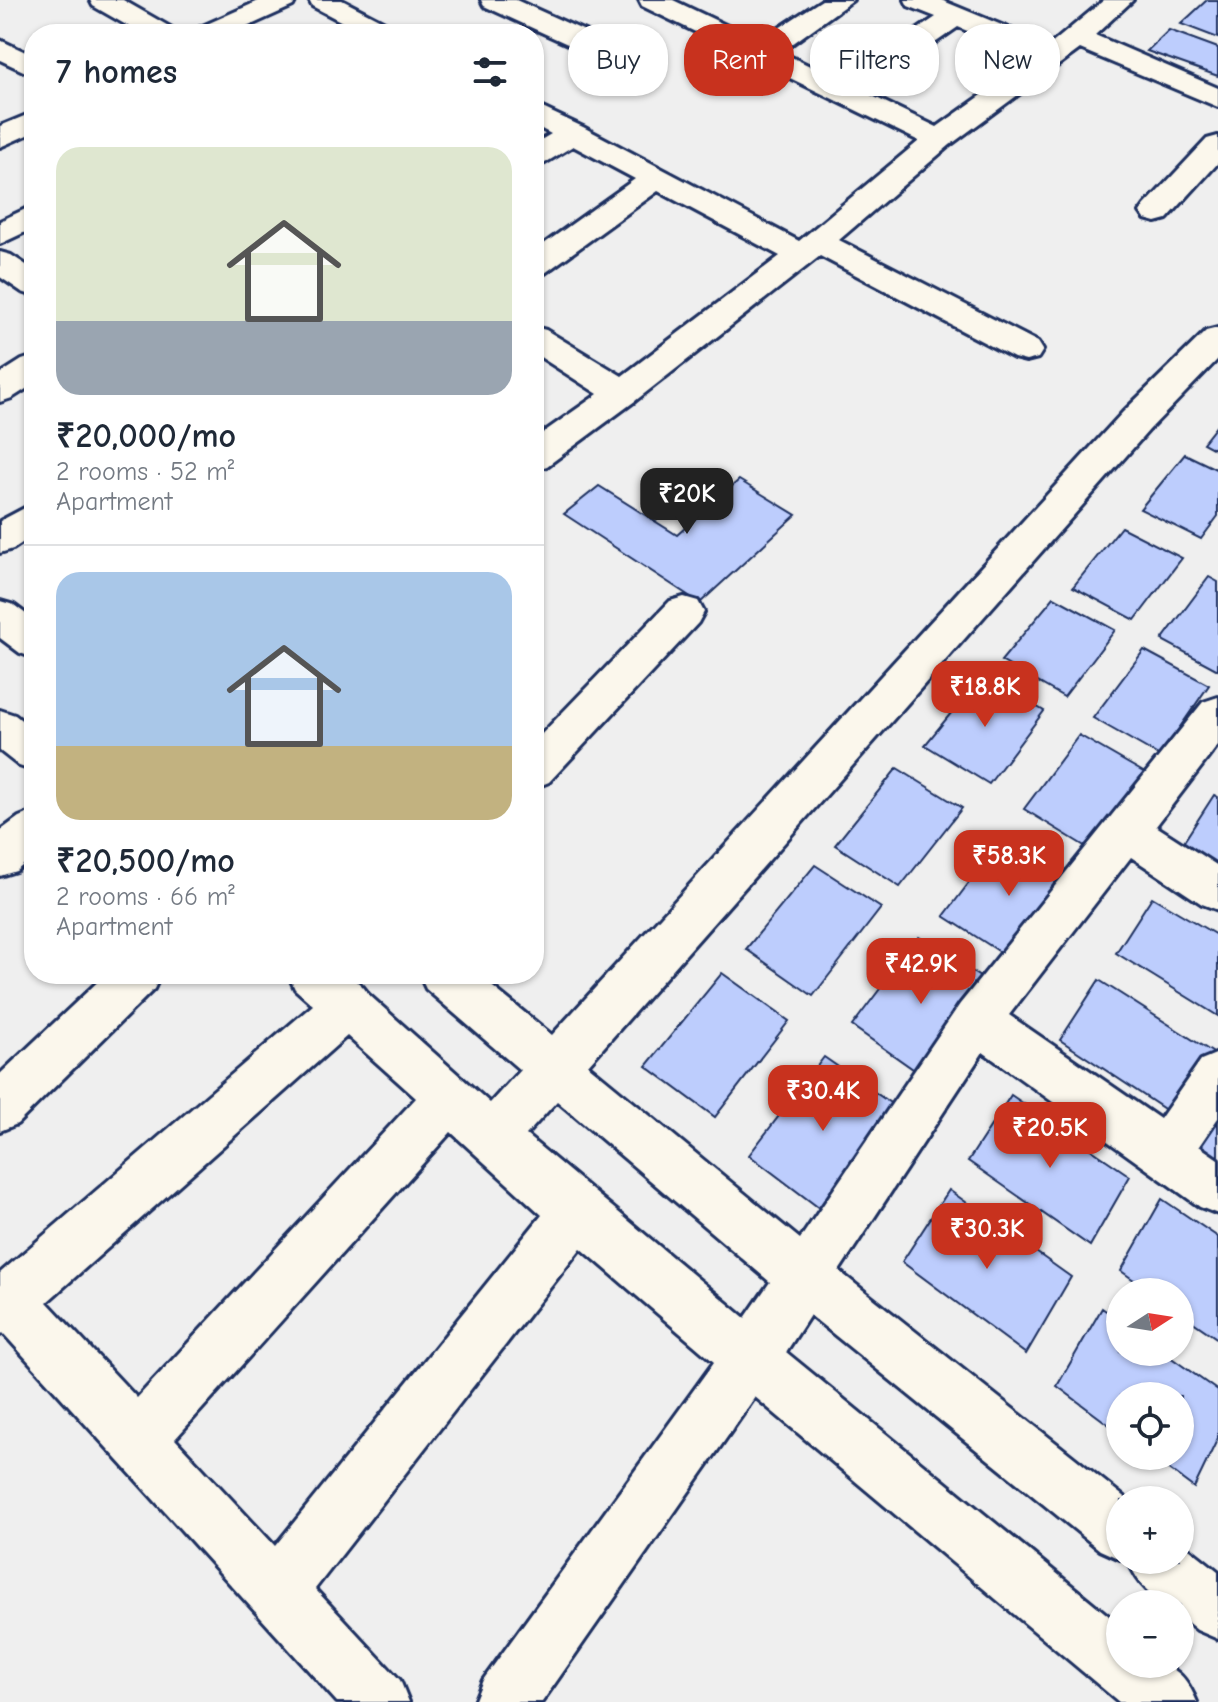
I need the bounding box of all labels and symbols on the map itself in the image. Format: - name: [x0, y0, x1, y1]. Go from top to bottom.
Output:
- pin: ₹20K: [640, 468, 734, 536]
- pin: ₹18.8K: [920, 661, 1050, 729]
- pin: ₹58.3K: [944, 830, 1074, 898]
- pin: ₹42.9K: [856, 938, 986, 1006]
- pin: ₹30.4K: [758, 1065, 888, 1133]
- pin: ₹20.5K: [985, 1102, 1115, 1170]
- pin: ₹30.3K: [922, 1203, 1052, 1271]
- north arrow: [1106, 1278, 1194, 1366]

